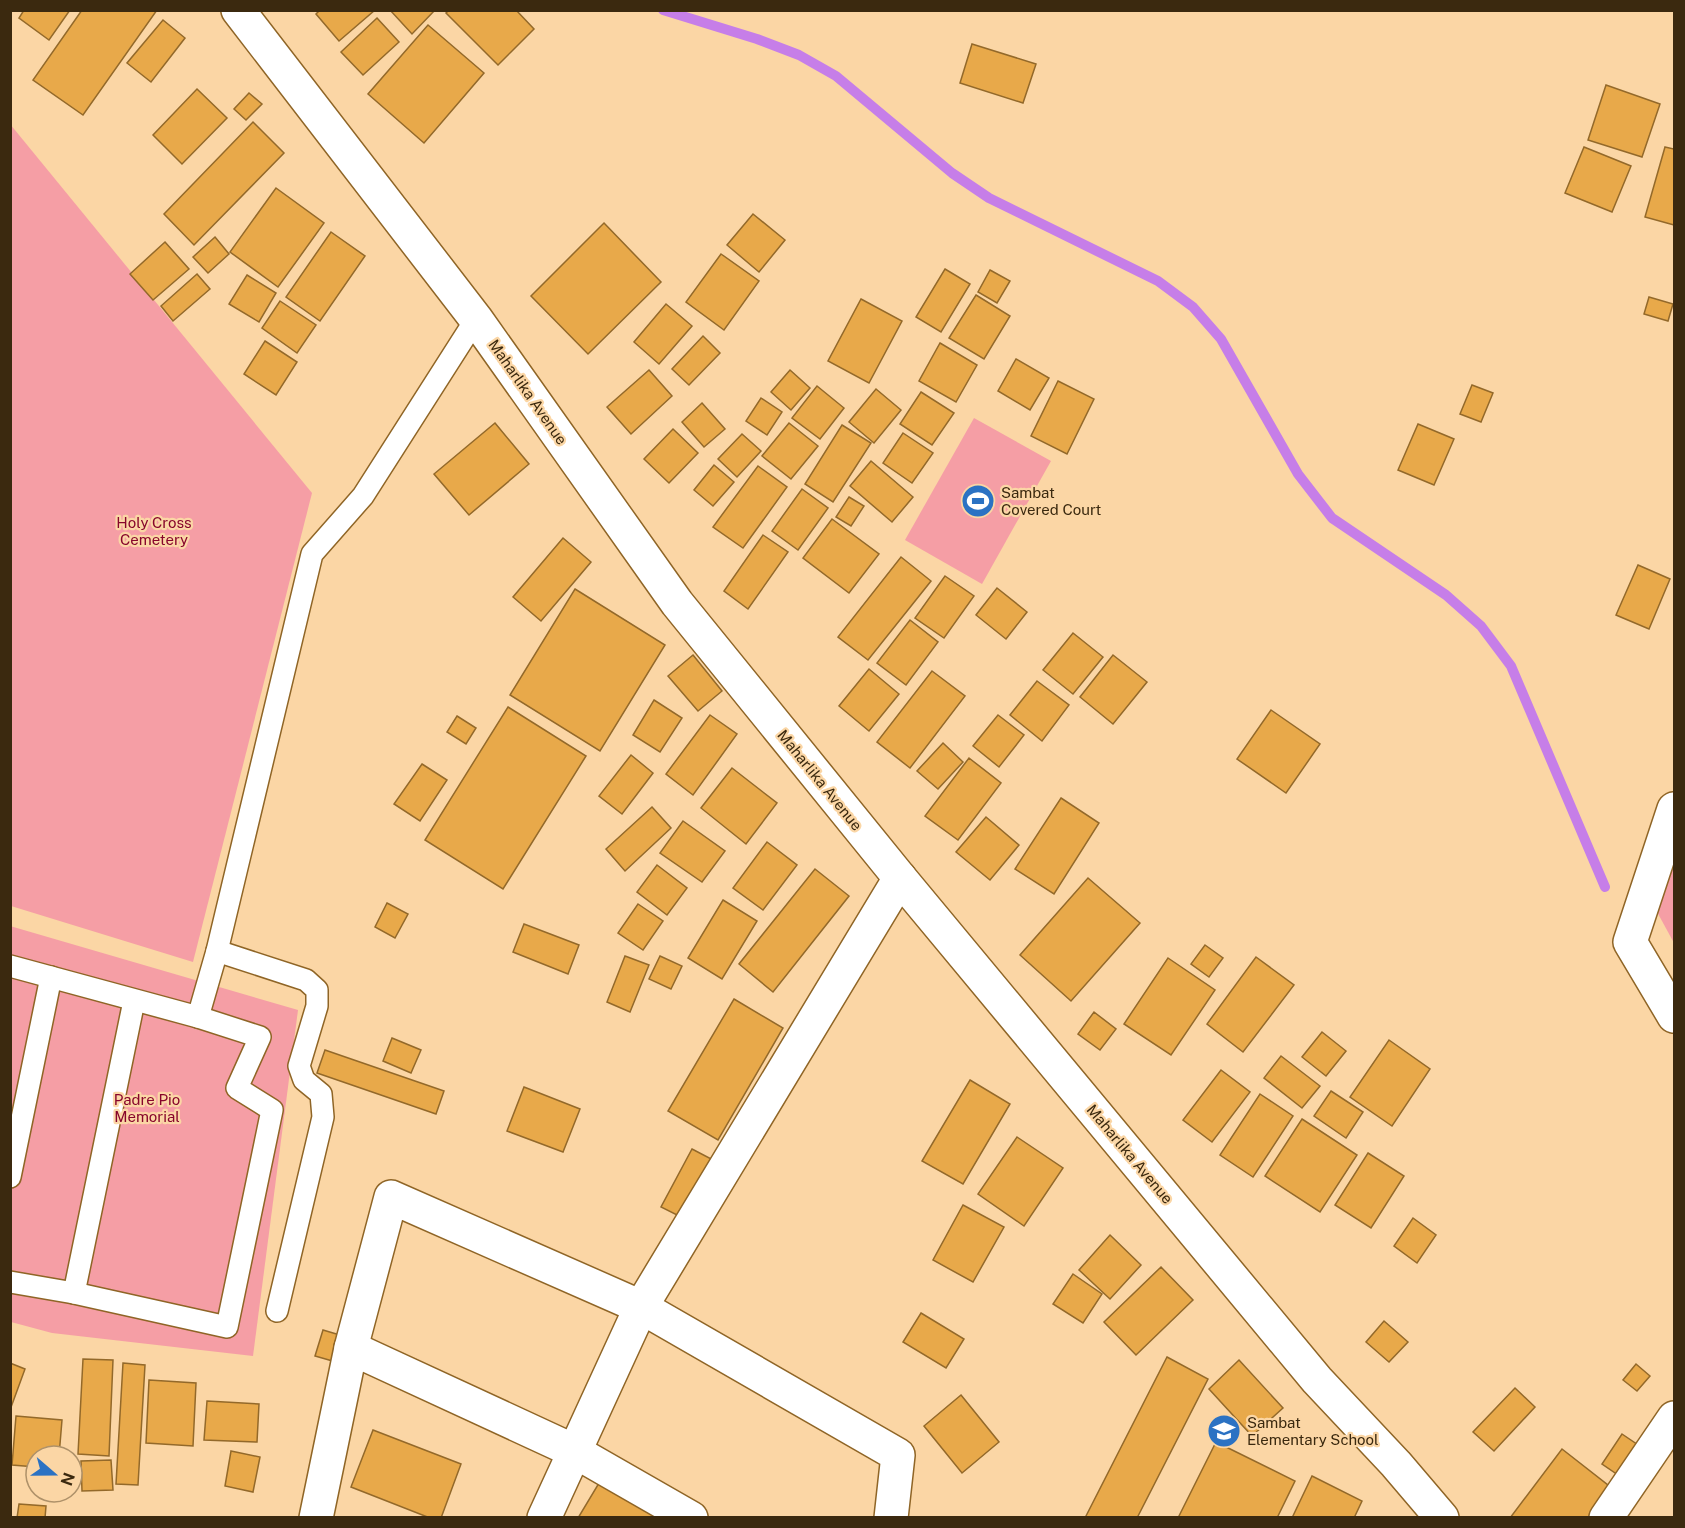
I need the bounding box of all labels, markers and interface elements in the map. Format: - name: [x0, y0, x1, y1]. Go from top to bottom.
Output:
- street label: Maharlika Avenue: [485, 336, 571, 448]
- sports icon: Sambat Covered Court: [960, 483, 996, 519]
- place label: Sambat Covered Court: [1001, 484, 1102, 518]
- park label: Holy Cross Cemetery: [116, 514, 192, 548]
- street label: Maharlika Avenue: [774, 726, 866, 834]
- park label: Padre Pio Memorial: [114, 1091, 180, 1125]
- street label: Maharlika Avenue: [1084, 1101, 1176, 1207]
- school or university icon: Sambat Elementary School: [1206, 1413, 1242, 1449]
- place label: Sambat Elementary School: [1247, 1414, 1379, 1448]
- north arrow: [24, 1444, 84, 1504]
- text: N: [57, 1470, 79, 1488]

